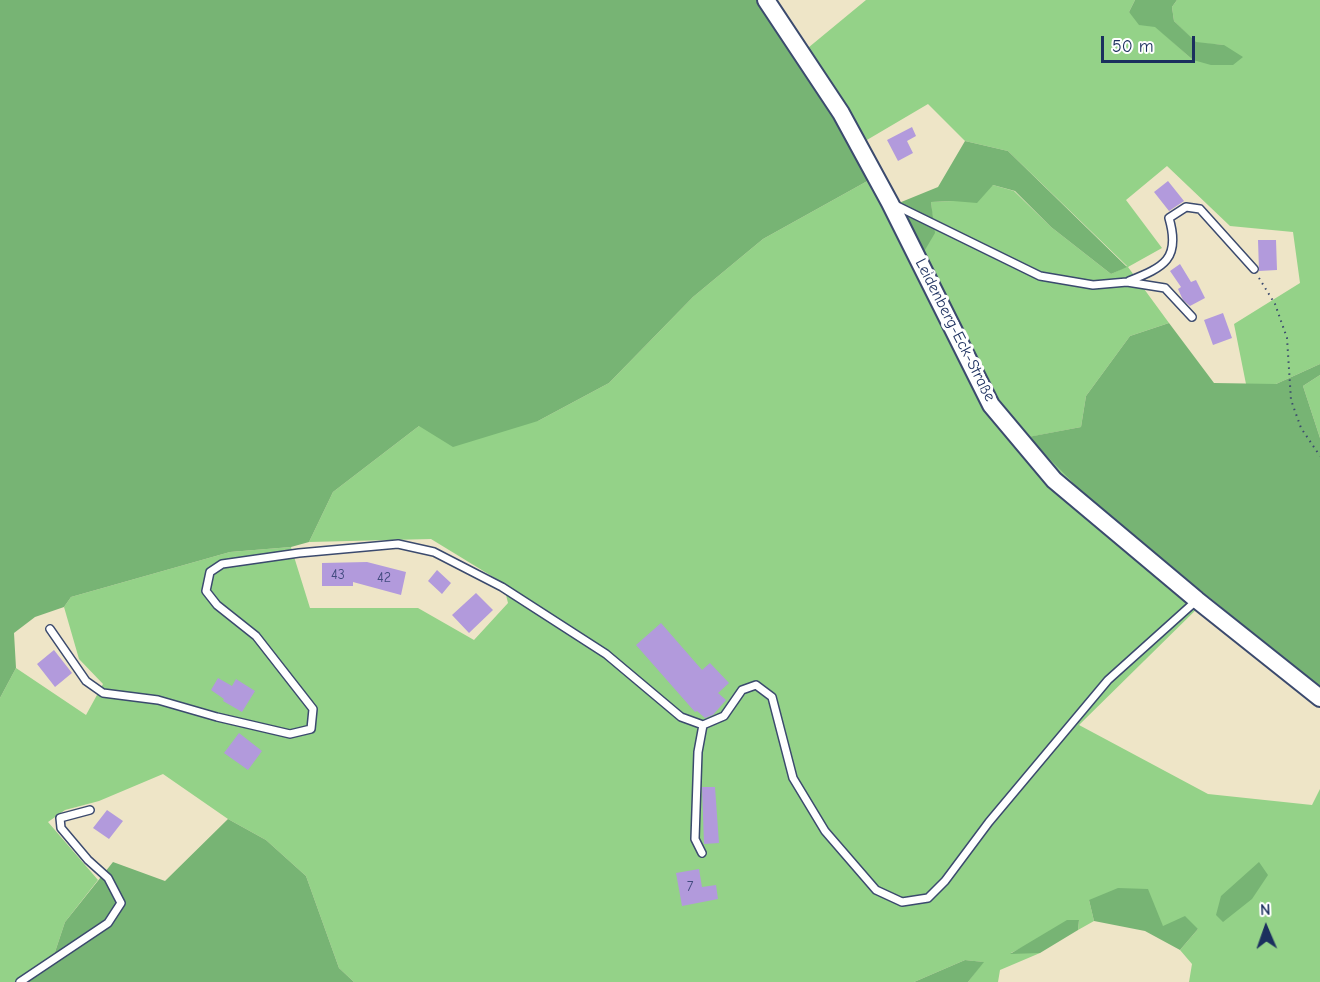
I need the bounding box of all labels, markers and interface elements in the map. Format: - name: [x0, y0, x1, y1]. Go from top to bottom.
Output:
- scale bar: [1104, 24, 1198, 62]
- text: 50 m: [1112, 36, 1154, 57]
- street label: Leidenberg-Eck-Straße: [911, 255, 999, 405]
- house number: 43: [331, 567, 345, 583]
- house number: 42: [377, 570, 391, 586]
- house number: 7: [687, 879, 693, 895]
- north arrow: [1236, 898, 1296, 958]
- text: N: [1260, 901, 1271, 919]

